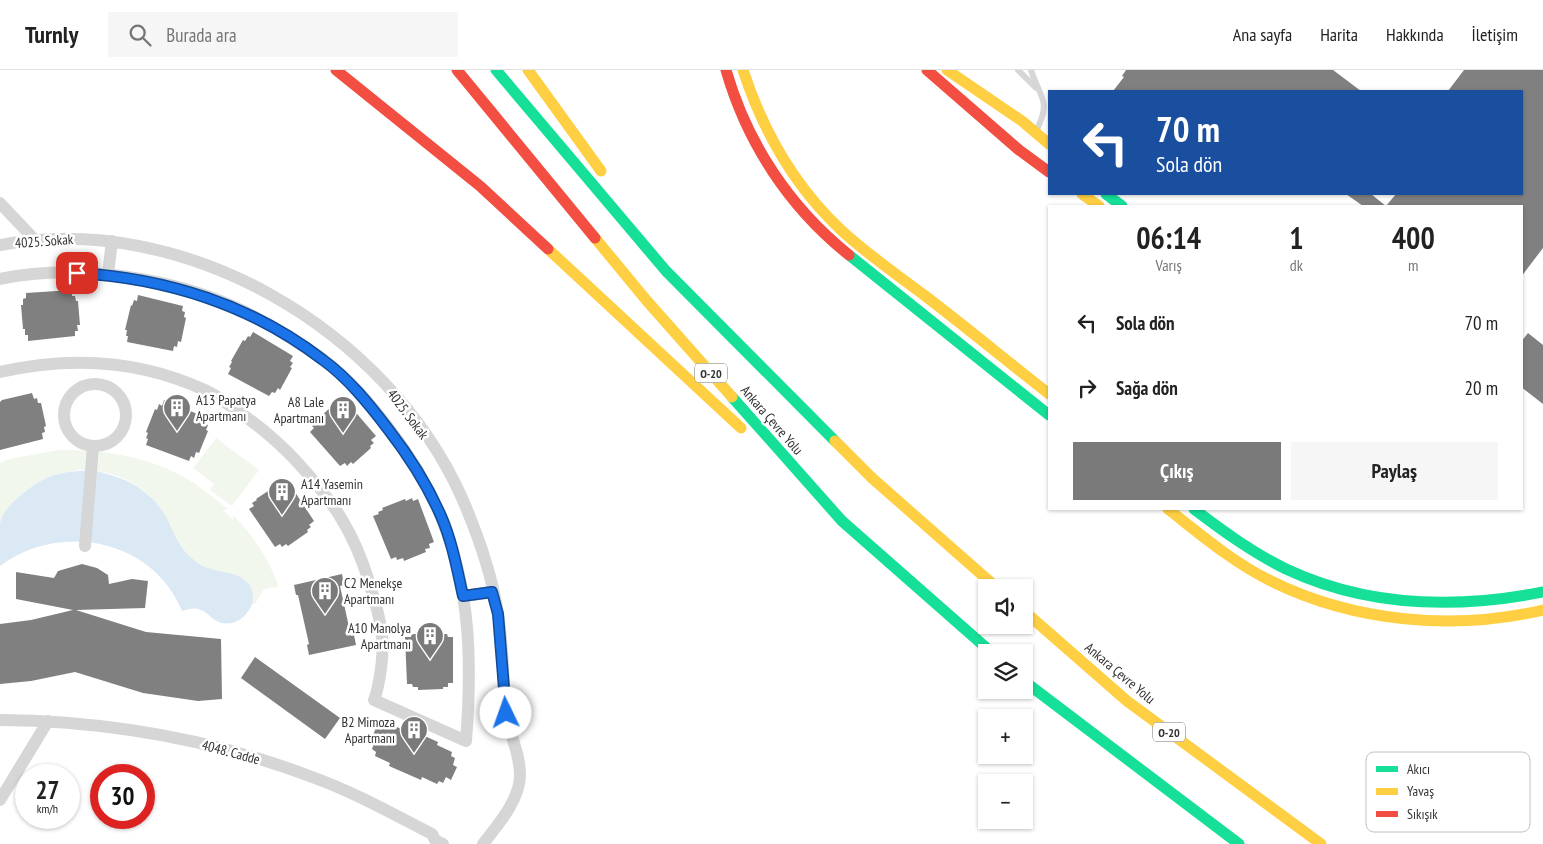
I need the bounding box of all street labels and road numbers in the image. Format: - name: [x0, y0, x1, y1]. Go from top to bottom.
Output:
- street label: 4025. Sokak: [14, 230, 74, 252]
- road number: O-20: [695, 364, 727, 382]
- street label: Ankara Çevre Yolu: [737, 382, 807, 458]
- street label: 4025. Sokak: [383, 385, 433, 443]
- street label: Ankara Çevre Yolu: [1081, 638, 1159, 708]
- road number: O-20: [1153, 722, 1185, 742]
- street label: 4048. Cadde: [200, 736, 262, 768]

